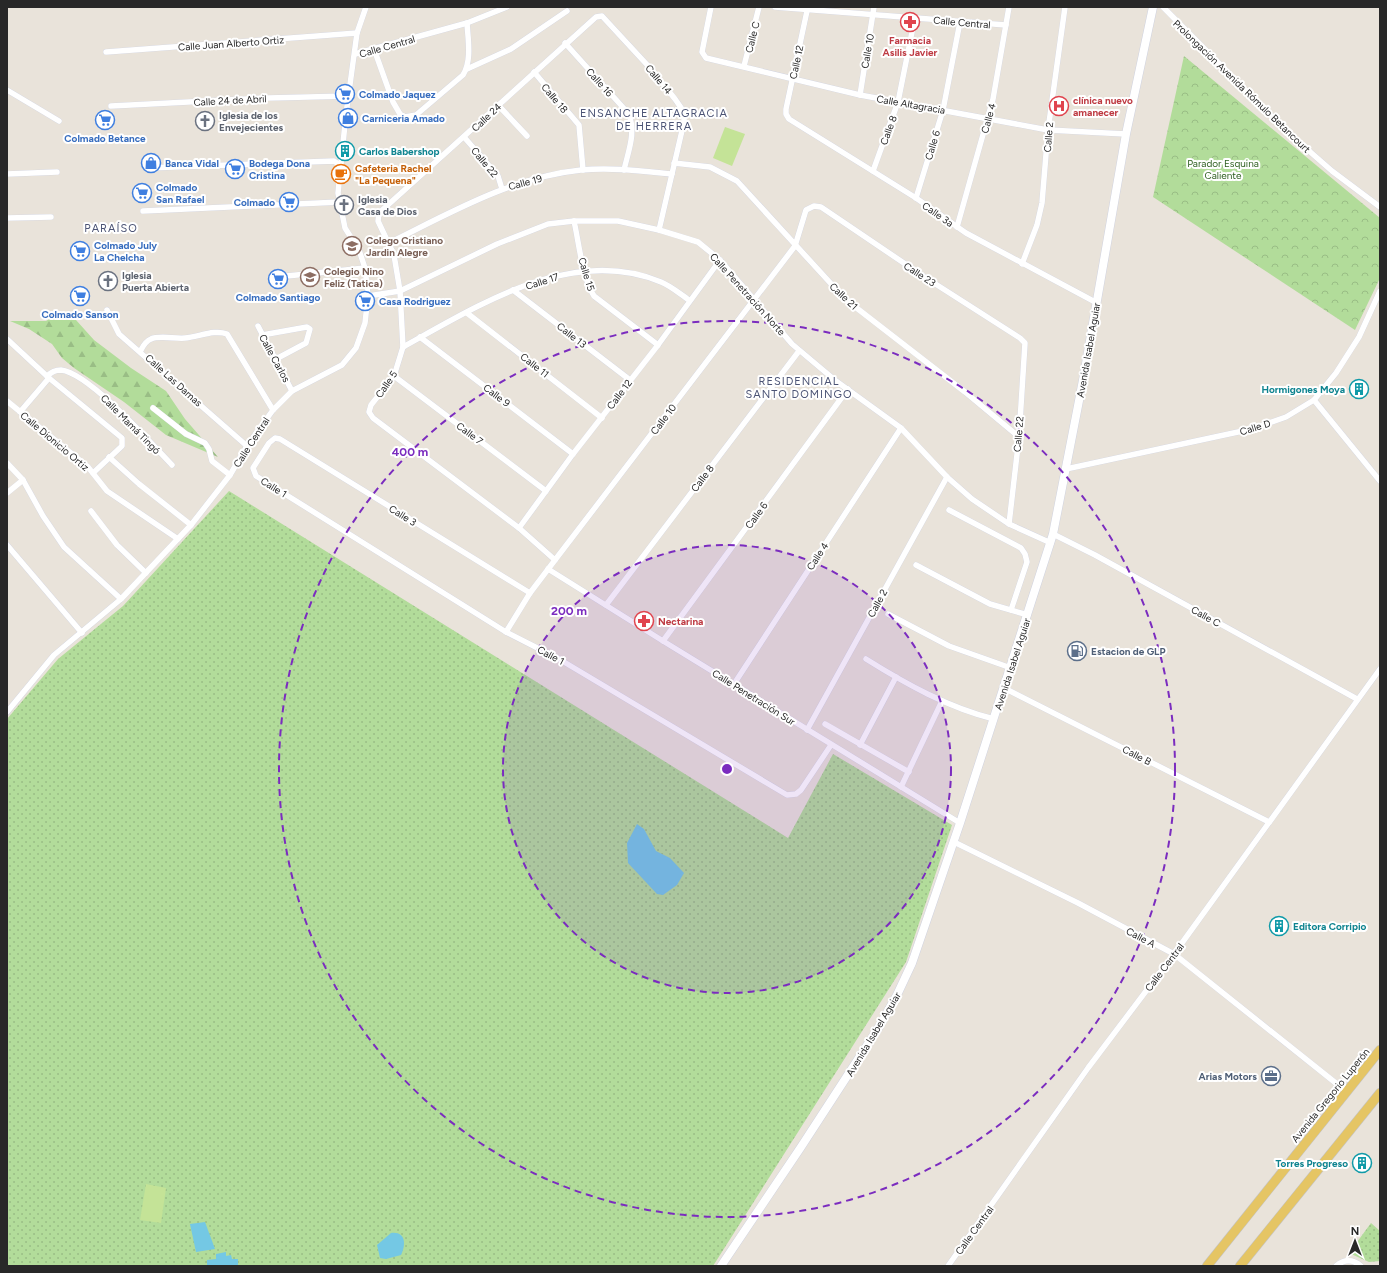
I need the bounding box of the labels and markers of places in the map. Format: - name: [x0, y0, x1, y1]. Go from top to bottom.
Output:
- pharmacy icon: Farmacia Asilis Javier: [899, 11, 921, 33]
- place label: Farmacia Asilis Javier: [883, 34, 938, 59]
- supermarket icon: Colmado Jaquez: [334, 83, 356, 105]
- place label: Colmado Jaquez: [359, 88, 436, 101]
- place label: clínica nuevo amanecer: [1073, 94, 1133, 119]
- hospital icon: clínica nuevo amanecer: [1048, 95, 1070, 117]
- shop icon: Carniceria Amado: [337, 107, 359, 129]
- supermarket icon: Colmado Betance: [94, 109, 116, 131]
- place label: Iglesia de los Envejecientes: [219, 109, 284, 134]
- church icon: Iglesia de los Envejecientes: [194, 110, 216, 132]
- place label: Carniceria Amado: [362, 112, 445, 125]
- place label: Colmado Betance: [64, 132, 146, 145]
- building icon: Carlos Babershop: [334, 140, 356, 162]
- place label: Carlos Babershop: [359, 145, 440, 158]
- shop icon: Banca Vidal: [140, 152, 162, 174]
- place label: Banca Vidal: [165, 157, 219, 170]
- place label: Bodega Dona Cristina: [249, 157, 310, 182]
- supermarket icon: Bodega Dona Cristina: [224, 158, 246, 180]
- place label: Cafeteria Rachel "La Pequena": [355, 162, 431, 187]
- cafe icon: Cafeteria Rachel "La Pequena": [330, 163, 352, 185]
- place label: Colmado San Rafael: [156, 181, 204, 206]
- supermarket icon: Colmado San Rafael: [131, 182, 153, 204]
- supermarket icon: Colmado: [278, 191, 300, 213]
- place label: Iglesia Casa de Dios: [358, 193, 417, 218]
- church icon: Iglesia Casa de Dios: [333, 194, 355, 216]
- place label: Colmado: [234, 196, 275, 209]
- place label: Colego Cristiano Jardin Alegre: [366, 234, 443, 259]
- school or university icon: Colego Cristiano Jardin Alegre: [341, 235, 363, 257]
- place label: Colmado July La Chelcha: [94, 239, 157, 264]
- supermarket icon: Colmado July La Chelcha: [69, 240, 91, 262]
- place label: Colegio Nino Feliz (Tatica): [324, 265, 384, 290]
- school or university icon: Colegio Nino Feliz (Tatica): [299, 266, 321, 288]
- supermarket icon: Colmado Santiago: [267, 268, 289, 290]
- place label: Iglesia Puerta Abierta: [122, 269, 189, 294]
- church icon: Iglesia Puerta Abierta: [97, 270, 119, 292]
- supermarket icon: Colmado Sanson: [69, 285, 91, 307]
- supermarket icon: Casa Rodriguez: [354, 290, 376, 312]
- place label: Colmado Santiago: [236, 291, 320, 304]
- place label: Casa Rodriguez: [379, 295, 451, 308]
- place label: Colmado Sanson: [42, 308, 119, 321]
- building icon: Hormigones Moya: [1348, 378, 1370, 400]
- place label: Hormigones Moya: [1261, 383, 1345, 396]
- pharmacy icon: Nectarina: [633, 610, 655, 632]
- place label: Nectarina: [658, 615, 703, 628]
- fuel station icon: Estacion de GLP: [1066, 640, 1088, 662]
- place label: Estacion de GLP: [1091, 645, 1165, 658]
- centre of rings: [720, 762, 734, 776]
- building icon: Editora Corripio: [1268, 915, 1290, 937]
- place label: Editora Corripio: [1293, 920, 1367, 933]
- office icon: Arias Motors: [1260, 1065, 1282, 1087]
- place label: Arias Motors: [1199, 1070, 1257, 1083]
- building icon: Torres Progreso: [1351, 1152, 1373, 1174]
- place label: Torres Progreso: [1275, 1157, 1348, 1170]

